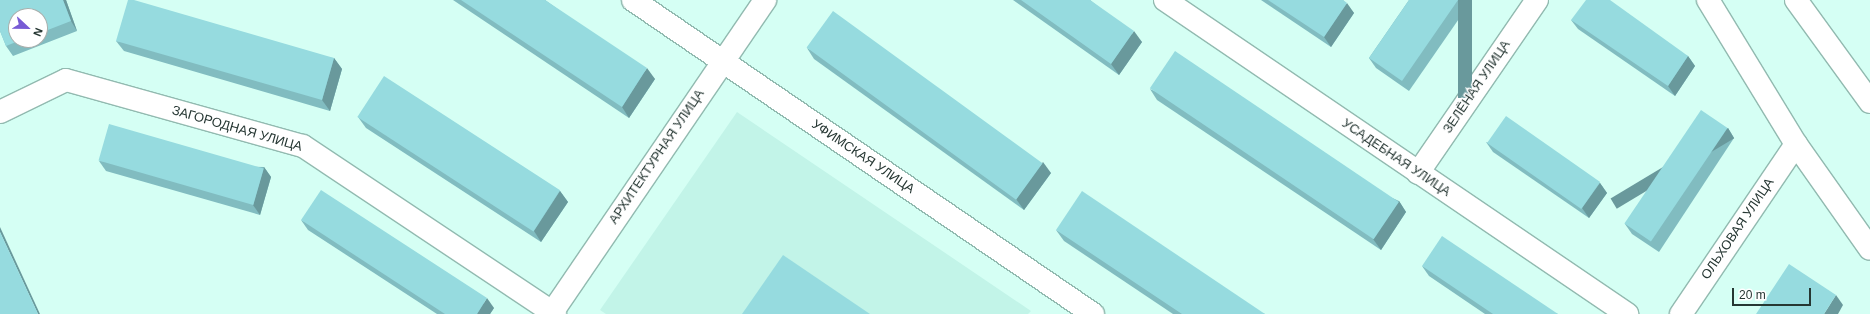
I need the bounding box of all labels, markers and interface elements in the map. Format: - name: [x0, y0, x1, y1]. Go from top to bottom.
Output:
- north arrow: [8, 8, 48, 48]
- text: N: [31, 26, 45, 38]
- street label: ЗЕЛЁНАЯ УЛИЦА: [1440, 38, 1514, 136]
- street label: АРХИТЕКТУРНАЯ УЛИЦА: [606, 87, 708, 227]
- street label: ЗАГОРОДНАЯ УЛИЦА: [170, 103, 304, 155]
- street label: УСАДЕБНАЯ УЛИЦА: [1339, 116, 1453, 200]
- street label: УФИМСКАЯ УЛИЦА: [809, 117, 917, 197]
- street label: ОЛЬХОВАЯ УЛИЦА: [1698, 175, 1778, 283]
- scale bar: [1734, 280, 1813, 306]
- text: 20 m: [1739, 288, 1766, 302]

